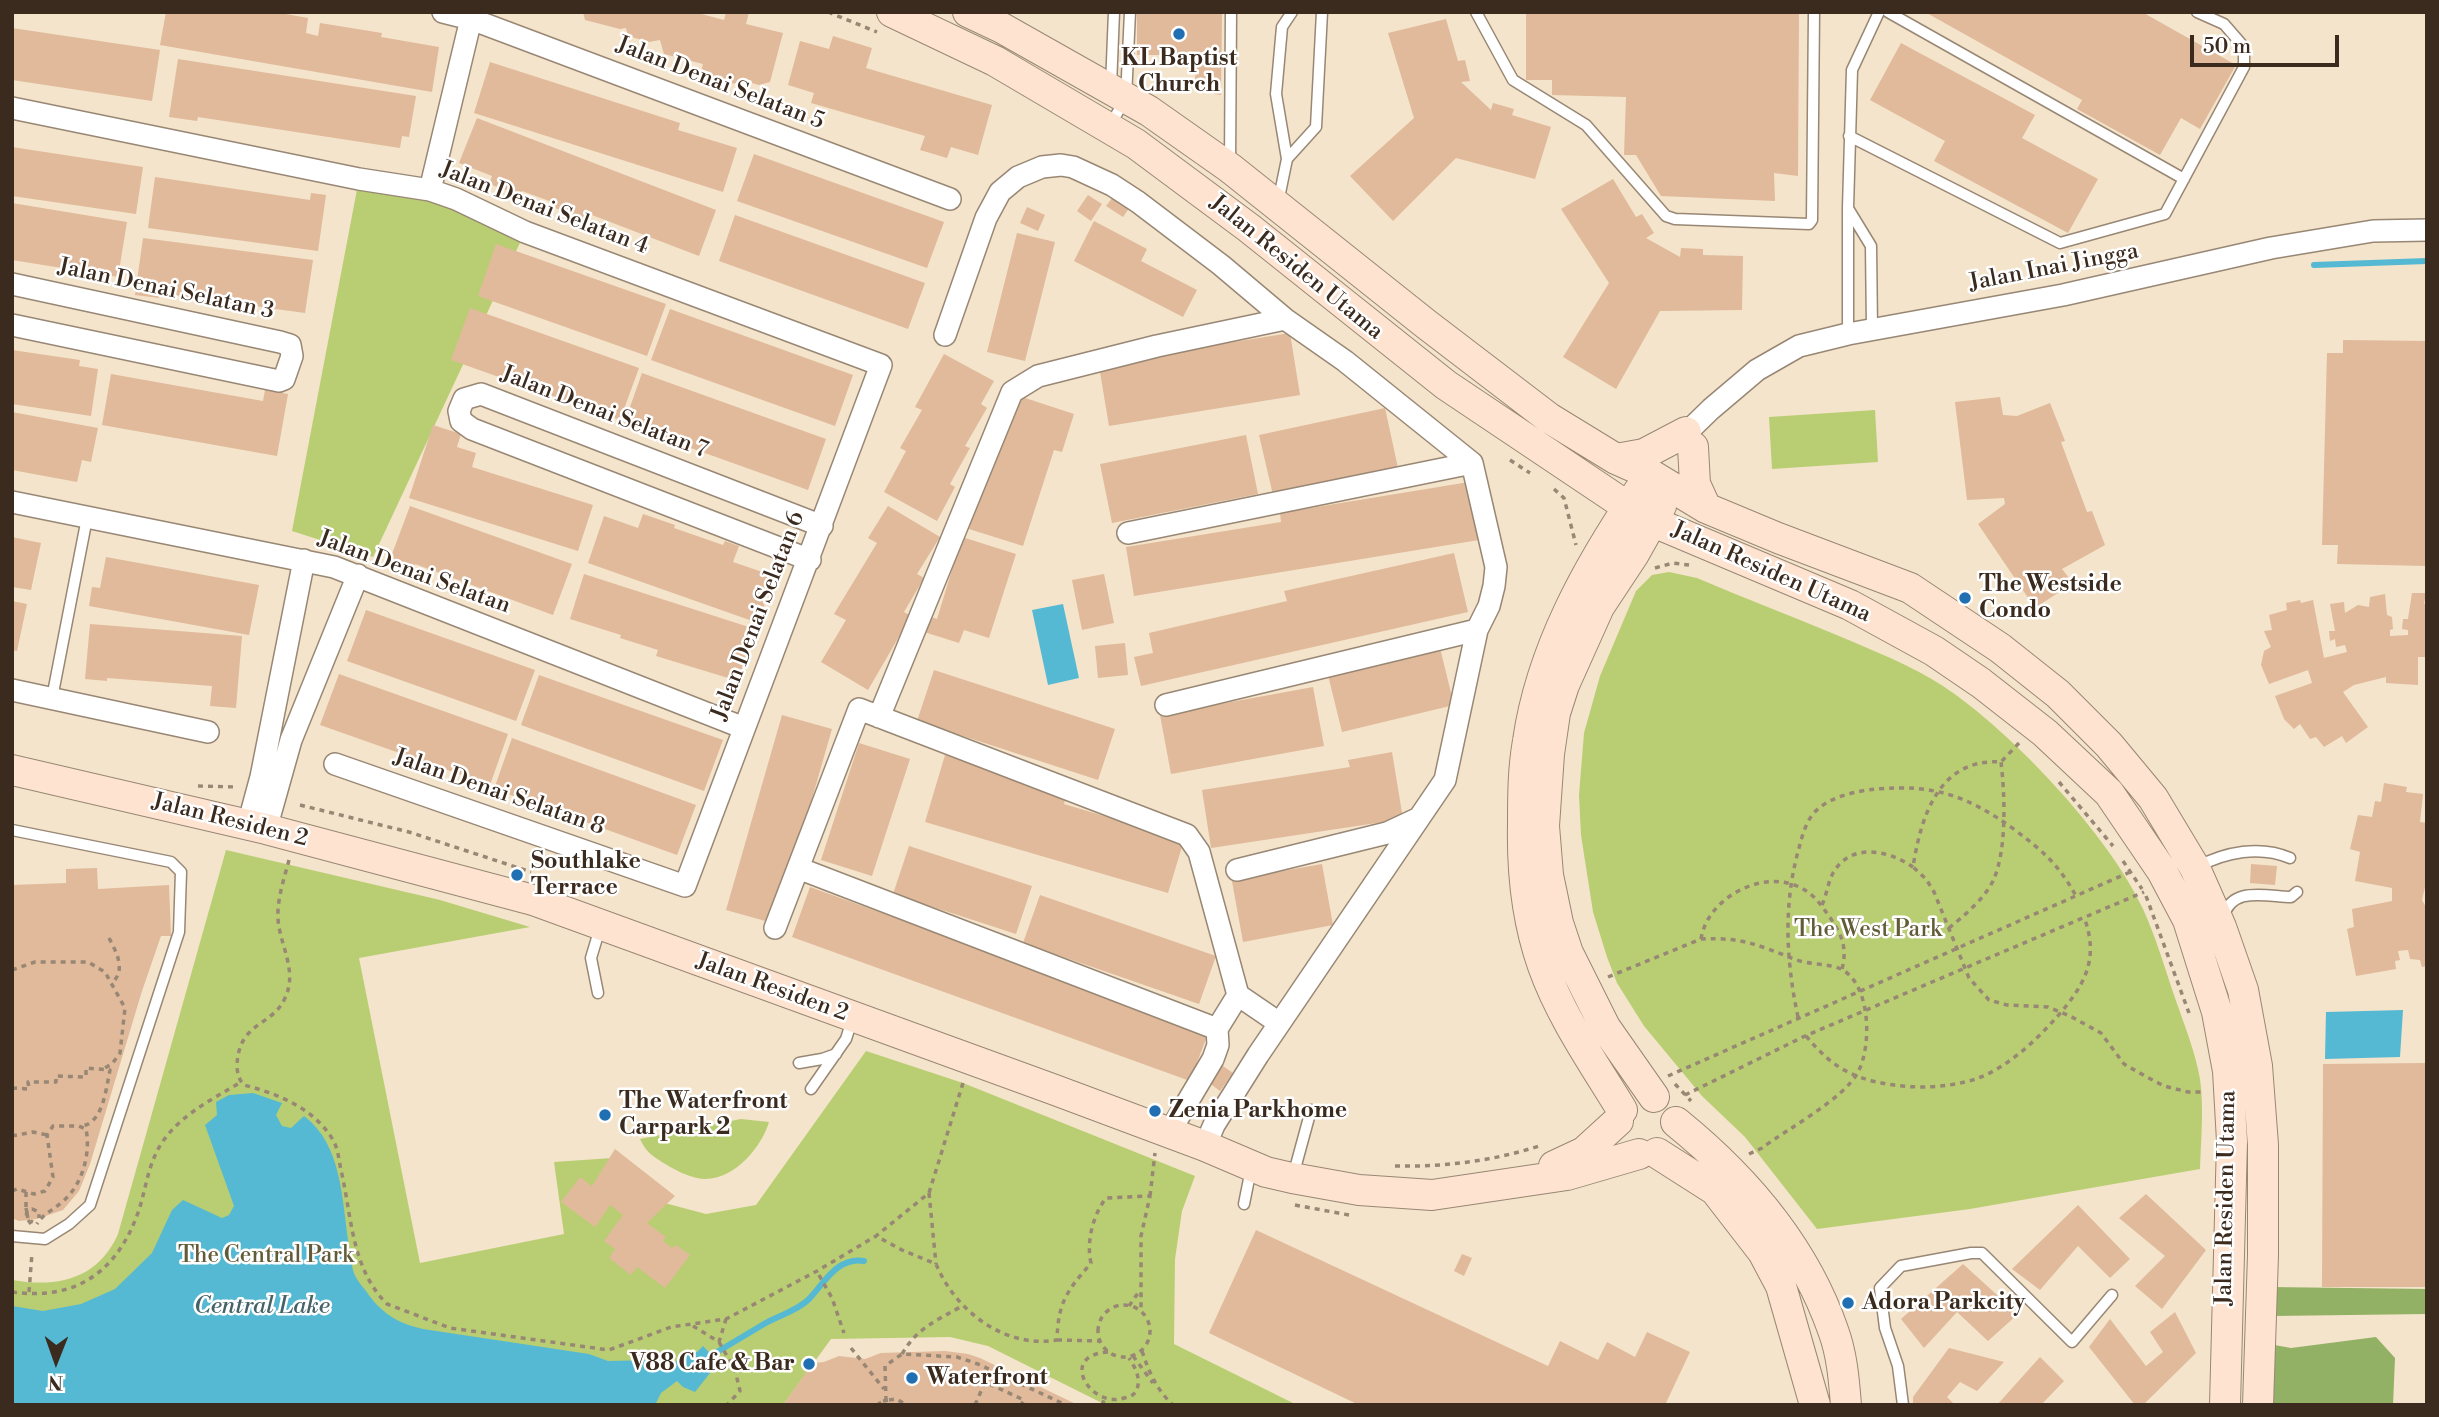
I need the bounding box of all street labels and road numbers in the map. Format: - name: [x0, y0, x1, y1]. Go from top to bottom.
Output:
- street label: Jalan Denai Selatan 5: [612, 32, 828, 136]
- street label: Jalan Denai Selatan 4: [436, 157, 652, 261]
- street label: Jalan Residen Utama: [1204, 190, 1388, 346]
- street label: Jalan Inai Jingga: [1967, 238, 2141, 298]
- street label: Jalan Denai Selatan 3: [56, 254, 276, 326]
- street label: Jalan Denai Selatan 7: [497, 361, 711, 465]
- street label: Jalan Denai Selatan 6: [706, 508, 812, 724]
- street label: Jalan Residen Utama: [1667, 517, 1875, 629]
- street label: Jalan Denai Selatan: [314, 525, 514, 621]
- street label: Jalan Denai Selatan 8: [390, 744, 608, 842]
- street label: Jalan Residen 2: [149, 788, 311, 854]
- street label: Jalan Residen 2: [692, 948, 852, 1028]
- street label: Jalan Residen Utama: [2211, 1090, 2243, 1306]

